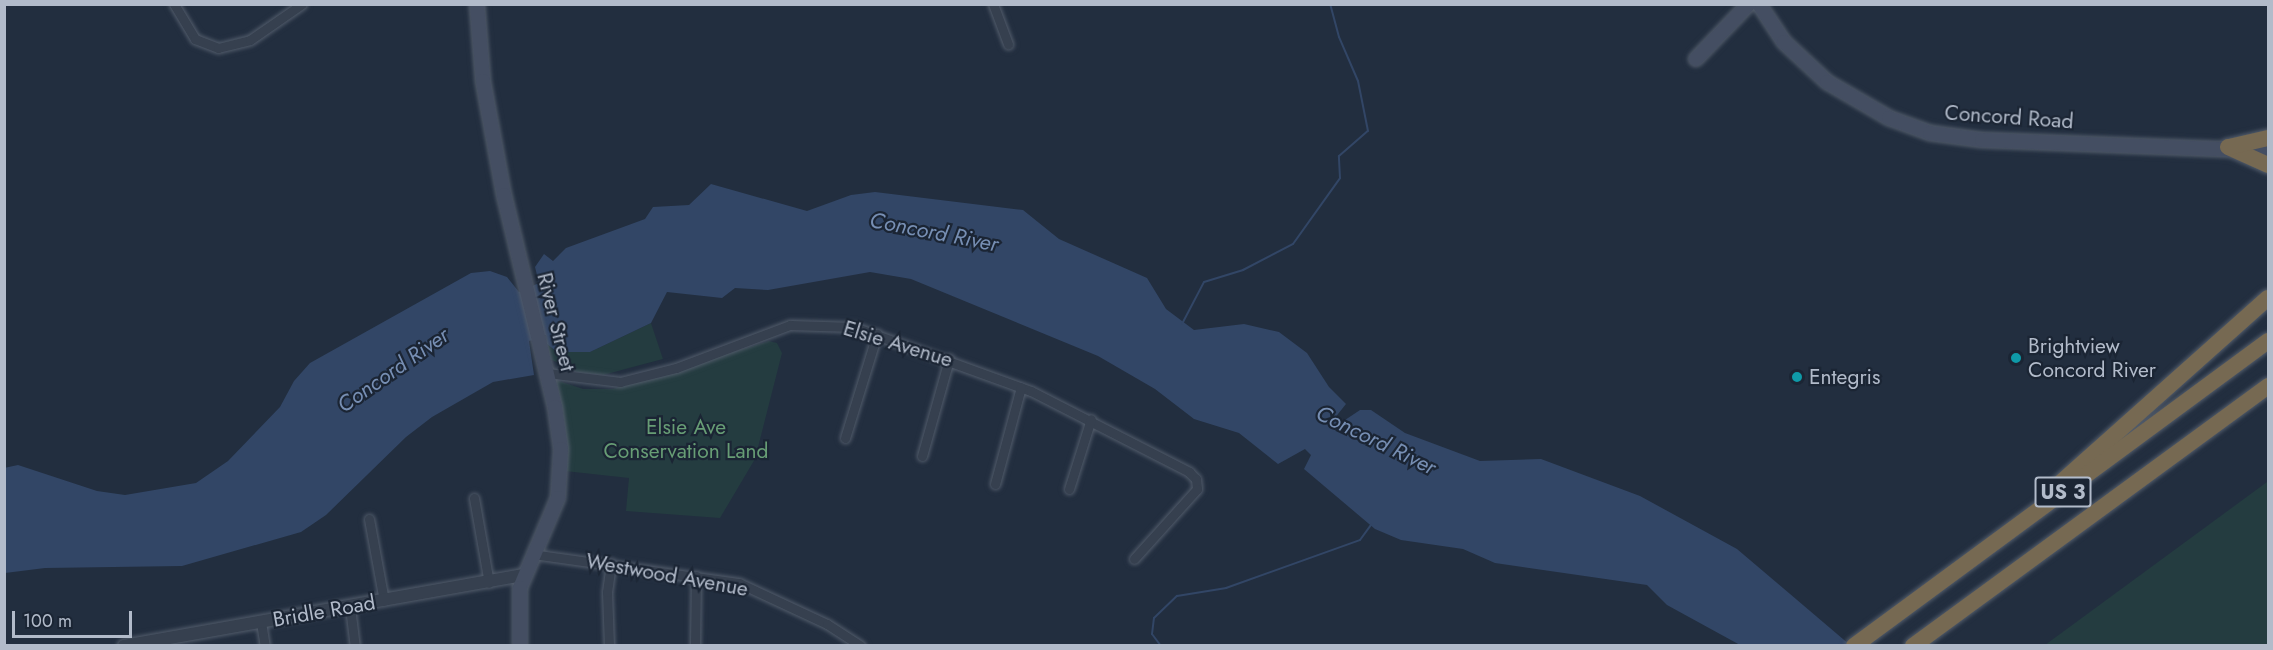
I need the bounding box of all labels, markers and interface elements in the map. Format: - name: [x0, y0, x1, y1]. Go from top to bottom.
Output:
- street label: Concord Road: [1944, 100, 2074, 134]
- water label: Concord River: [868, 207, 1000, 257]
- street label: River Street: [532, 270, 580, 374]
- street label: Elsie Avenue: [840, 315, 956, 373]
- water label: Concord River: [332, 322, 454, 418]
- place label: Brightview Concord River: [2028, 333, 2156, 383]
- marker: Brightview Concord River: [2009, 351, 2023, 365]
- place label: Entegris: [1809, 364, 1881, 390]
- marker: Entegris: [1790, 370, 1804, 384]
- water label: Concord River: [1312, 400, 1440, 480]
- park label: Elsie Ave Conservation Land: [603, 414, 769, 464]
- road number: US 3: [2034, 475, 2092, 509]
- street label: Westwood Avenue: [584, 548, 750, 602]
- street label: Bridle Road: [271, 590, 377, 632]
- scale bar: [15, 599, 135, 637]
- text: 100 m: [23, 608, 72, 634]

